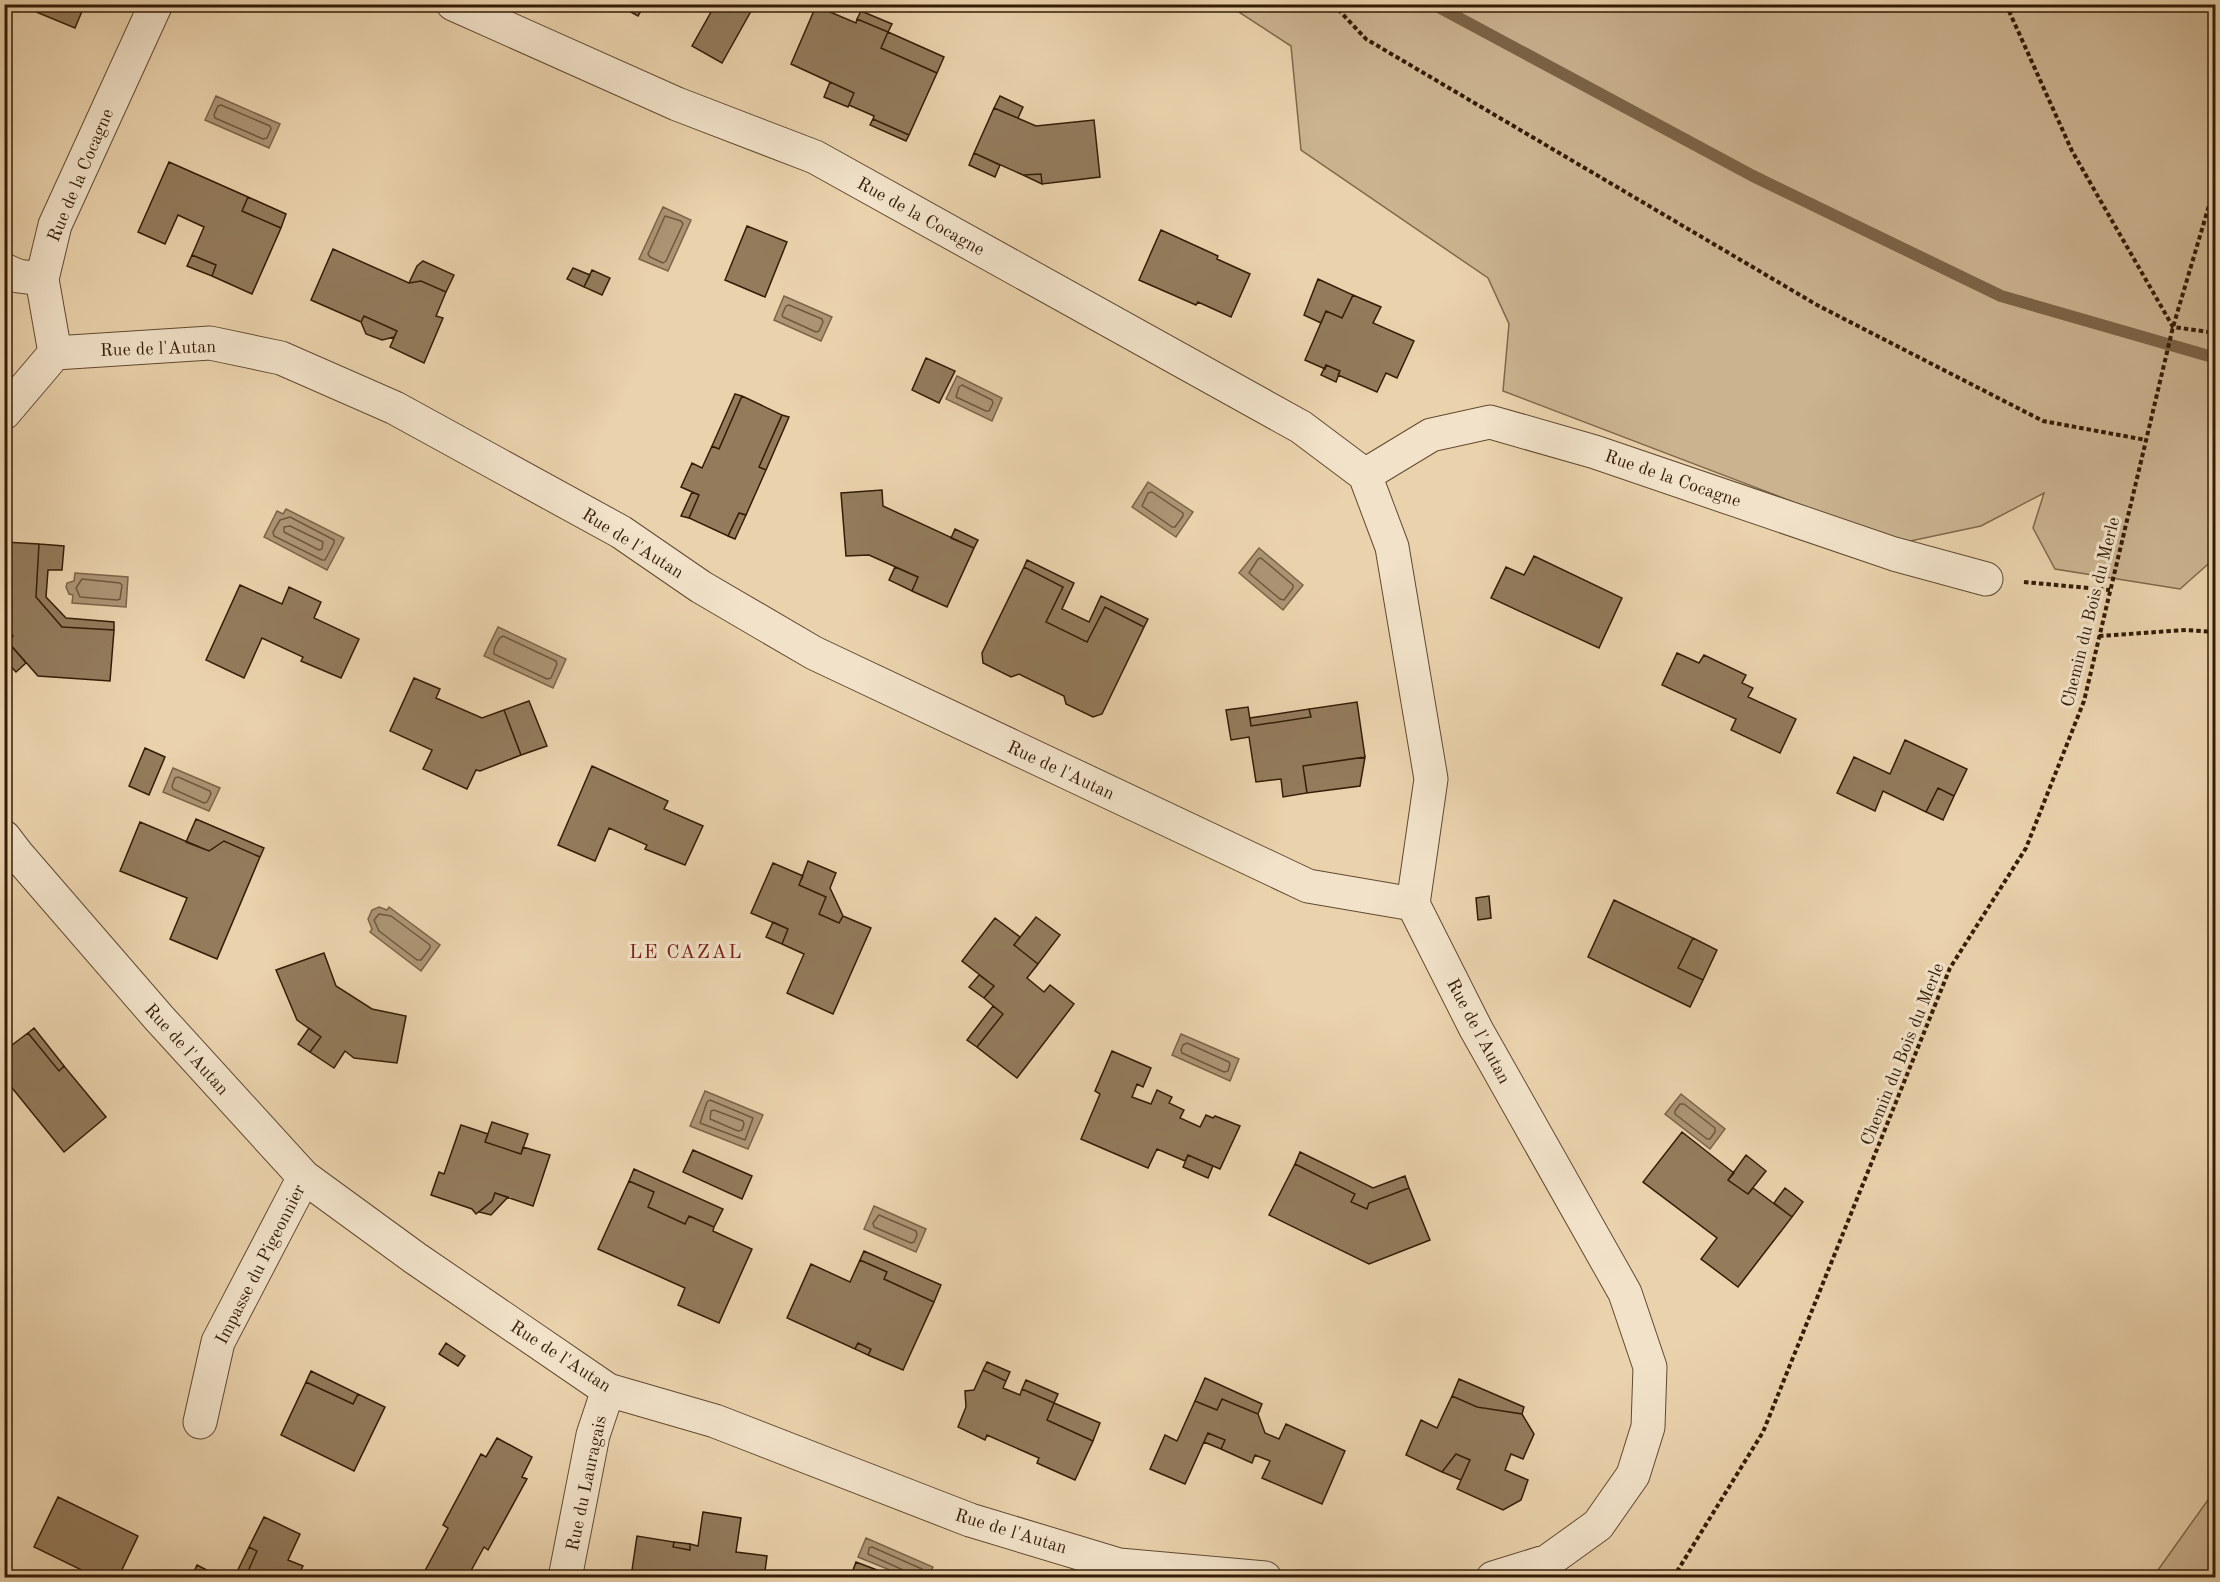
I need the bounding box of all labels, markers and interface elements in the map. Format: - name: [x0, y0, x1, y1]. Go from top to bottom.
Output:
- street label: Rue de la Cocagne: [45, 106, 117, 245]
- street label: Rue de la Cocagne: [854, 174, 987, 259]
- street label: Rue de l'Autan: [100, 338, 217, 360]
- street label: Rue de la Cocagne: [1602, 447, 1743, 511]
- street label: Rue de l'Autan: [579, 505, 687, 582]
- street label: Chemin du Bois du Merle: [2059, 515, 2123, 709]
- street label: Rue de l'Autan: [1004, 738, 1117, 804]
- district label: LE CAZAL: [629, 943, 743, 963]
- street label: Chemin du Bois du Merle: [1858, 961, 1948, 1148]
- street label: Rue de l'Autan: [1443, 976, 1513, 1087]
- street label: Rue de l'Autan: [141, 1001, 232, 1099]
- street label: Impasse du Pigeonnier: [213, 1181, 309, 1347]
- street label: Rue de l'Autan: [507, 1318, 614, 1396]
- street label: Rue du Lauragais: [564, 1414, 610, 1553]
- street label: Rue de l'Autan: [953, 1506, 1069, 1558]

